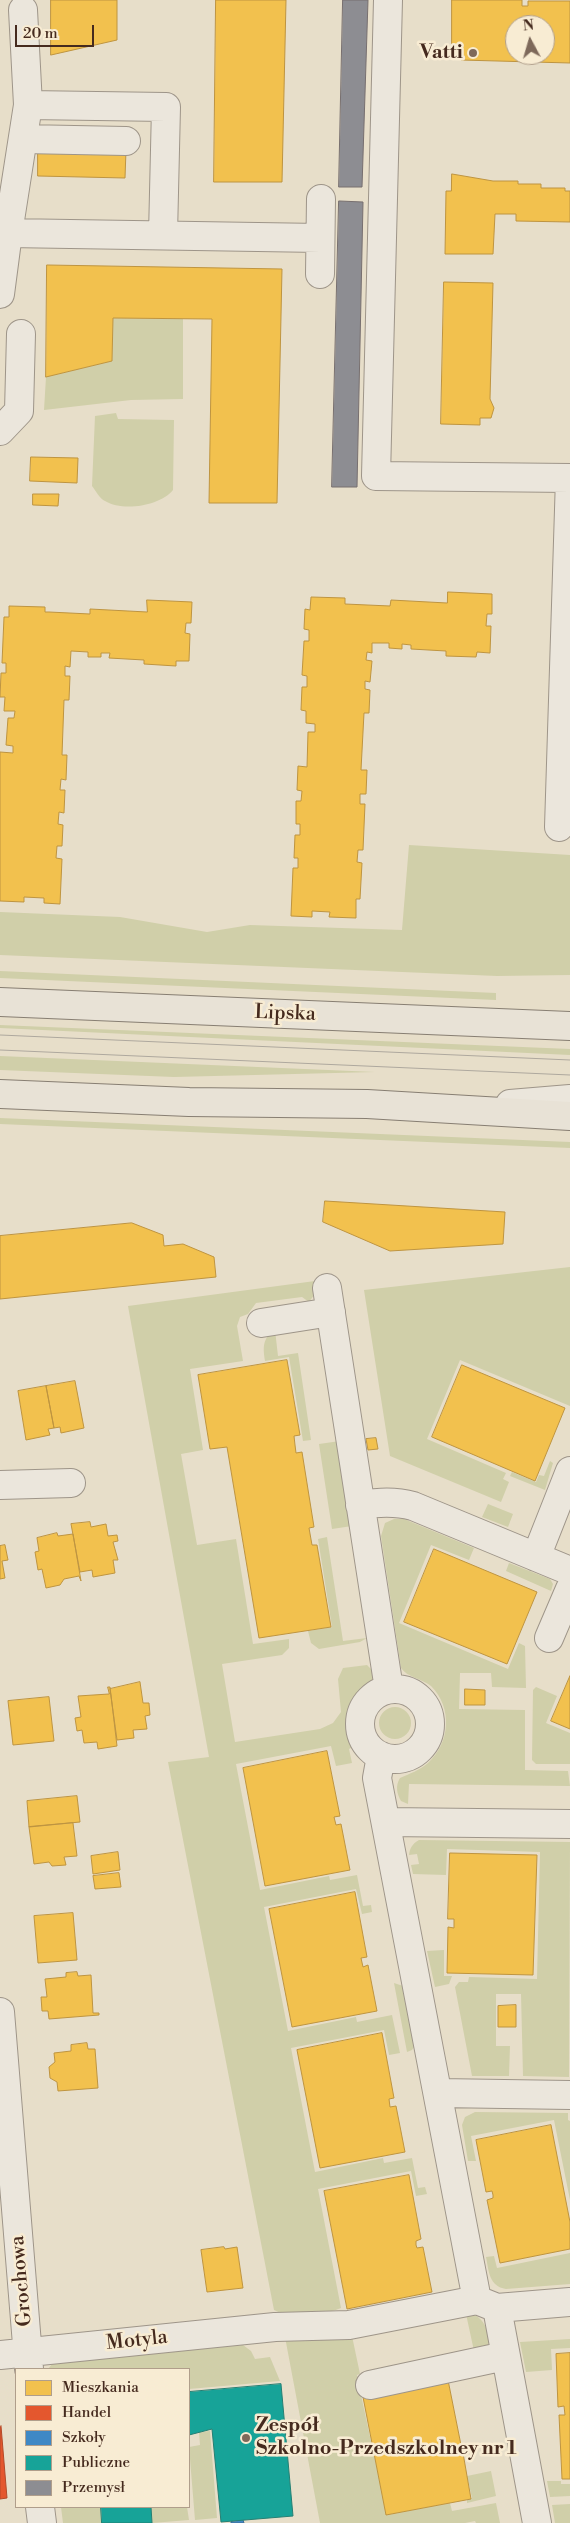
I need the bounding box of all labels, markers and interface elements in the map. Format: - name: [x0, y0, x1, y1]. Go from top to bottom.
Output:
- scale bar: [18, 15, 96, 47]
- north arrow: [505, 15, 555, 65]
- text: N: [522, 17, 535, 36]
- text: 20 m: [23, 24, 58, 43]
- place label: Vatti: [420, 41, 463, 65]
- marker: Vatti: [467, 47, 479, 59]
- street label: Lipska: [254, 1001, 316, 1027]
- street label: Grochowa: [6, 2235, 38, 2327]
- street label: Motyla: [105, 2326, 169, 2356]
- legend: [15, 2368, 190, 2508]
- text: Mieszkania: [62, 2378, 139, 2397]
- text: Handel: [62, 2403, 111, 2422]
- place label: Zespół Szkolno-Przedszkolney nr 1: [256, 2414, 517, 2461]
- text: Szkoły: [62, 2428, 106, 2447]
- marker: Zespół Szkolno-Przedszkolney nr 1: [240, 2432, 252, 2444]
- text: Publiczne: [62, 2453, 130, 2472]
- text: Przemysł: [62, 2478, 125, 2497]

